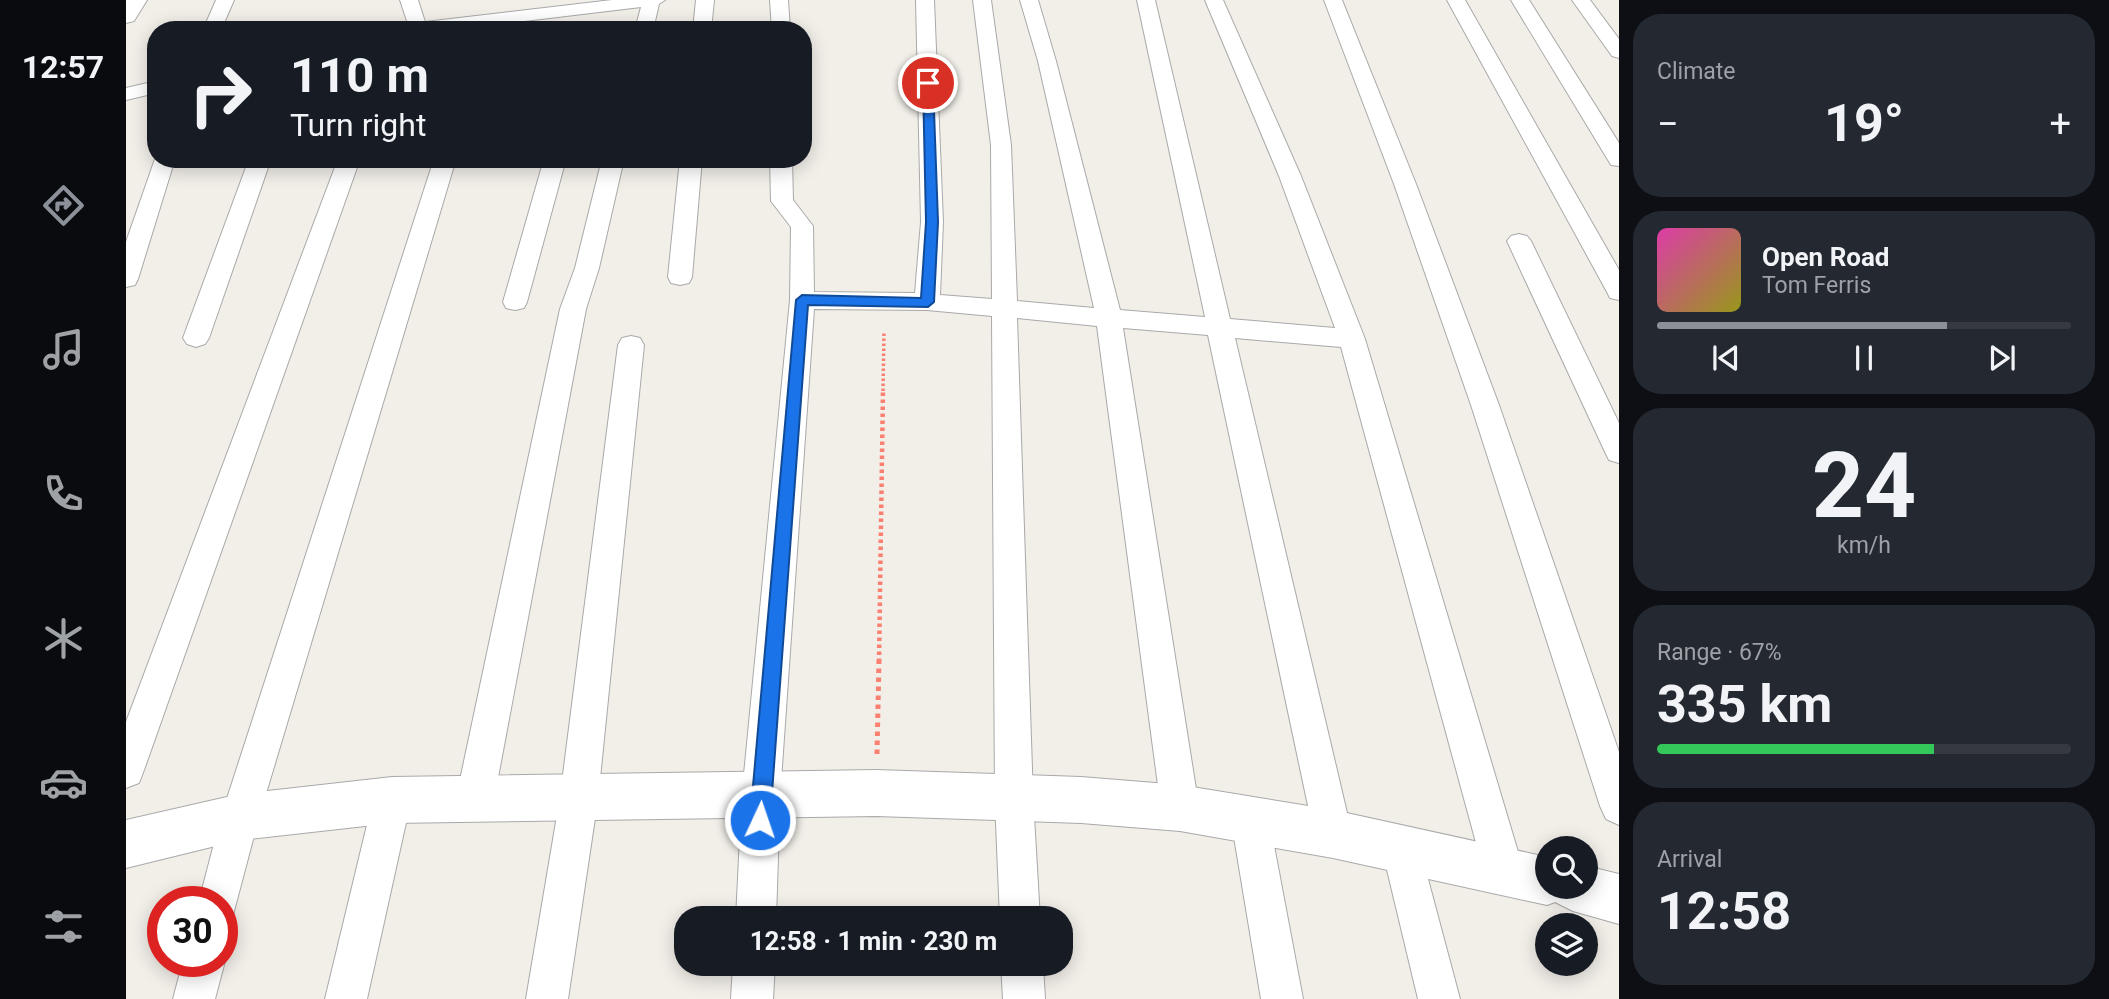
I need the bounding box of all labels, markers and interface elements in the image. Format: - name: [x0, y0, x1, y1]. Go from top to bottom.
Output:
- text: 110 m: [290, 47, 429, 104]
- text: 12:57: [22, 48, 104, 86]
- icon: right: [175, 49, 266, 140]
- pin: [898, 53, 958, 113]
- text: Climate: [1657, 58, 1736, 85]
- icon: arrive: [909, 64, 947, 102]
- text: 19°: [1824, 93, 1904, 154]
- text: −: [1657, 102, 1679, 146]
- text: +: [2049, 102, 2071, 146]
- text: Turn right: [290, 106, 426, 144]
- icon: directions: [39, 181, 88, 230]
- text: Open Road: [1762, 242, 1890, 272]
- text: Tom Ferris: [1762, 272, 1871, 299]
- icon: music: [39, 325, 88, 374]
- icon: previous: [1707, 339, 1745, 377]
- icon: pause: [1845, 339, 1883, 377]
- icon: next: [1983, 339, 2021, 377]
- text: 24: [1812, 433, 1916, 539]
- icon: phone: [39, 469, 88, 518]
- text: km/h: [1837, 532, 1891, 559]
- icon: climate: [39, 614, 88, 663]
- text: Range · 67%: [1657, 639, 1782, 666]
- text: 335 km: [1657, 674, 1832, 735]
- icon: car: [39, 758, 88, 807]
- position arrow: [723, 783, 797, 857]
- map controls: [1535, 836, 1598, 976]
- button: search: [1535, 836, 1598, 899]
- text: Arrival: [1657, 846, 1722, 873]
- text: 12:58: [1657, 881, 1791, 942]
- speed limit sign: 30: [147, 886, 238, 977]
- icon: filters: [39, 902, 88, 951]
- button: layers: [1535, 913, 1598, 976]
- text: 12:58 · 1 min · 230 m: [750, 926, 997, 956]

